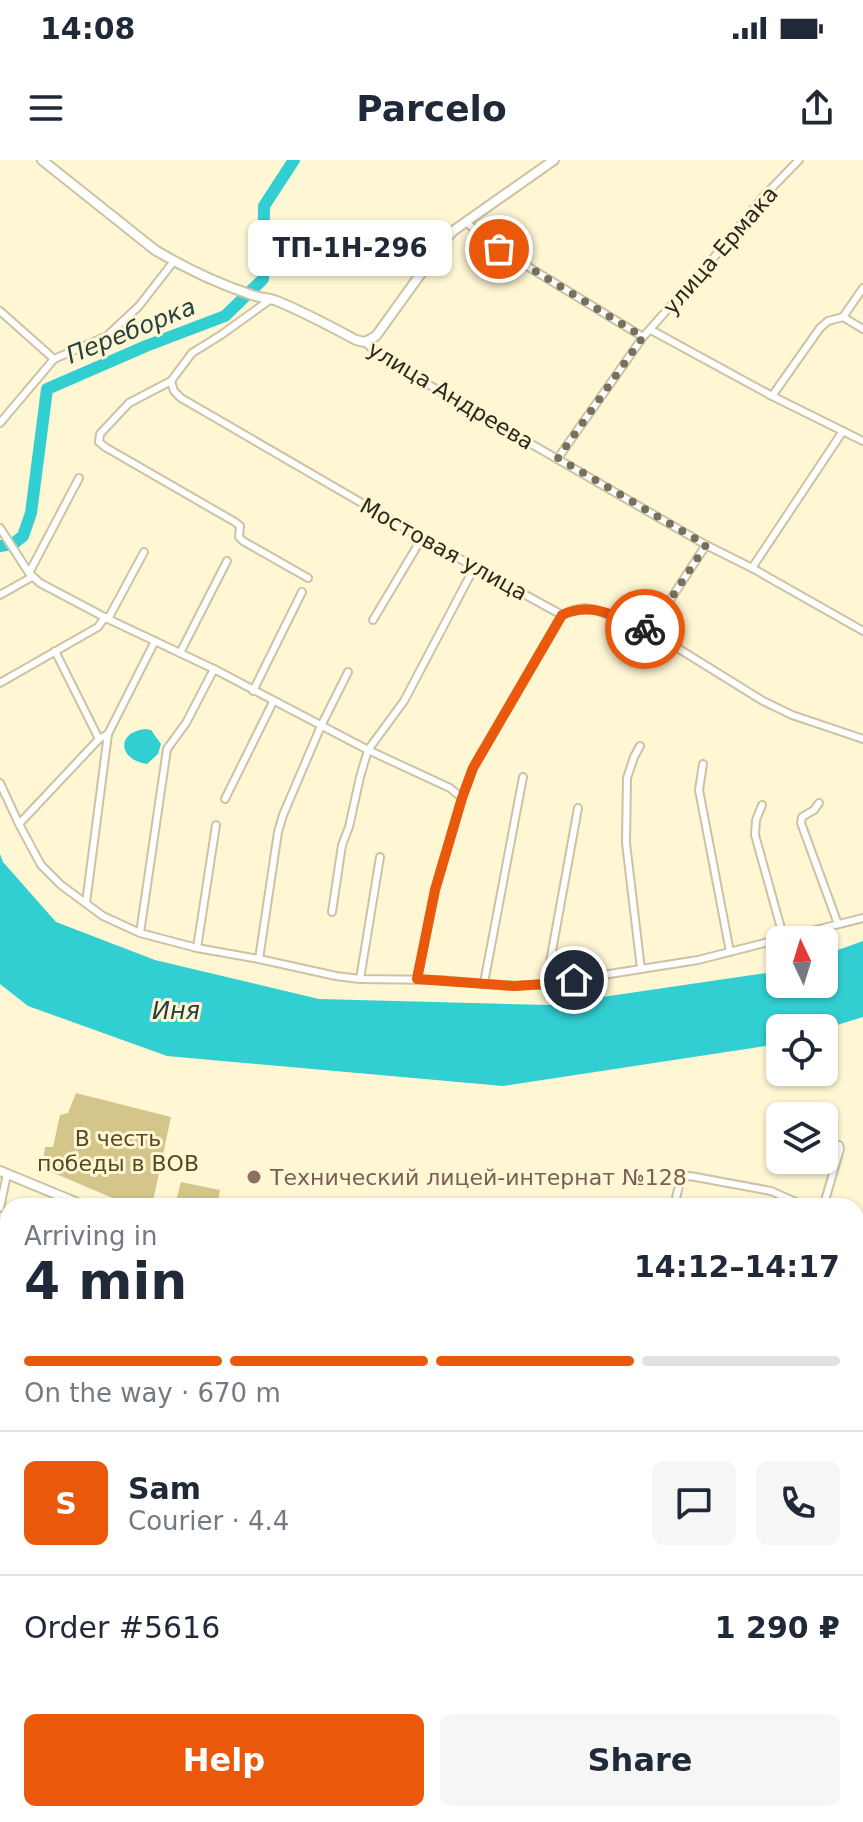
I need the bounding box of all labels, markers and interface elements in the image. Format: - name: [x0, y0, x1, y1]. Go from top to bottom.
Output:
- text: 14:08: [40, 11, 136, 46]
- icon: menu: [24, 86, 68, 130]
- icon: share: [795, 86, 839, 130]
- text: Parcelo: [356, 88, 507, 129]
- street label: улица Ермака: [658, 181, 783, 319]
- pin: [465, 215, 533, 283]
- callout: ТП-1Н-296: [247, 221, 451, 277]
- icon: bag: [477, 227, 521, 271]
- text: ТП-1Н-296: [272, 233, 428, 263]
- water label: Переборка: [62, 292, 200, 370]
- street label: улица Андреева: [363, 336, 538, 455]
- street label: Мостовая улица: [356, 493, 532, 606]
- courier: [605, 589, 685, 669]
- icon: bike: [623, 607, 667, 651]
- north arrow: [766, 926, 838, 998]
- map controls: [766, 926, 838, 1174]
- pin: [540, 946, 608, 1014]
- icon: home: [552, 958, 596, 1002]
- water label: Иня: [152, 997, 200, 1025]
- button: locate: [766, 1014, 838, 1086]
- button: layers: [766, 1102, 838, 1174]
- park label: В честь победы в ВОВ: [37, 1126, 199, 1176]
- place label: Технический лицей-интернат №128: [269, 1165, 687, 1190]
- marker: Технический лицей-интернат №128: [245, 1168, 263, 1186]
- text: Arriving in: [24, 1221, 158, 1251]
- text: 14:12–14:17: [634, 1249, 840, 1284]
- text: 4 min: [24, 1251, 187, 1311]
- text: On the way · 670 m: [24, 1378, 281, 1408]
- button: chat: [652, 1461, 736, 1545]
- button: phone: [756, 1461, 840, 1545]
- text: Sam: [128, 1471, 201, 1506]
- text: S: [55, 1486, 77, 1521]
- text: Courier · 4.4: [128, 1506, 289, 1536]
- text: Order #5616: [24, 1610, 220, 1645]
- text: 1 290 ₽: [715, 1610, 840, 1645]
- button: Help: [24, 1714, 424, 1806]
- button: Share: [440, 1714, 840, 1806]

